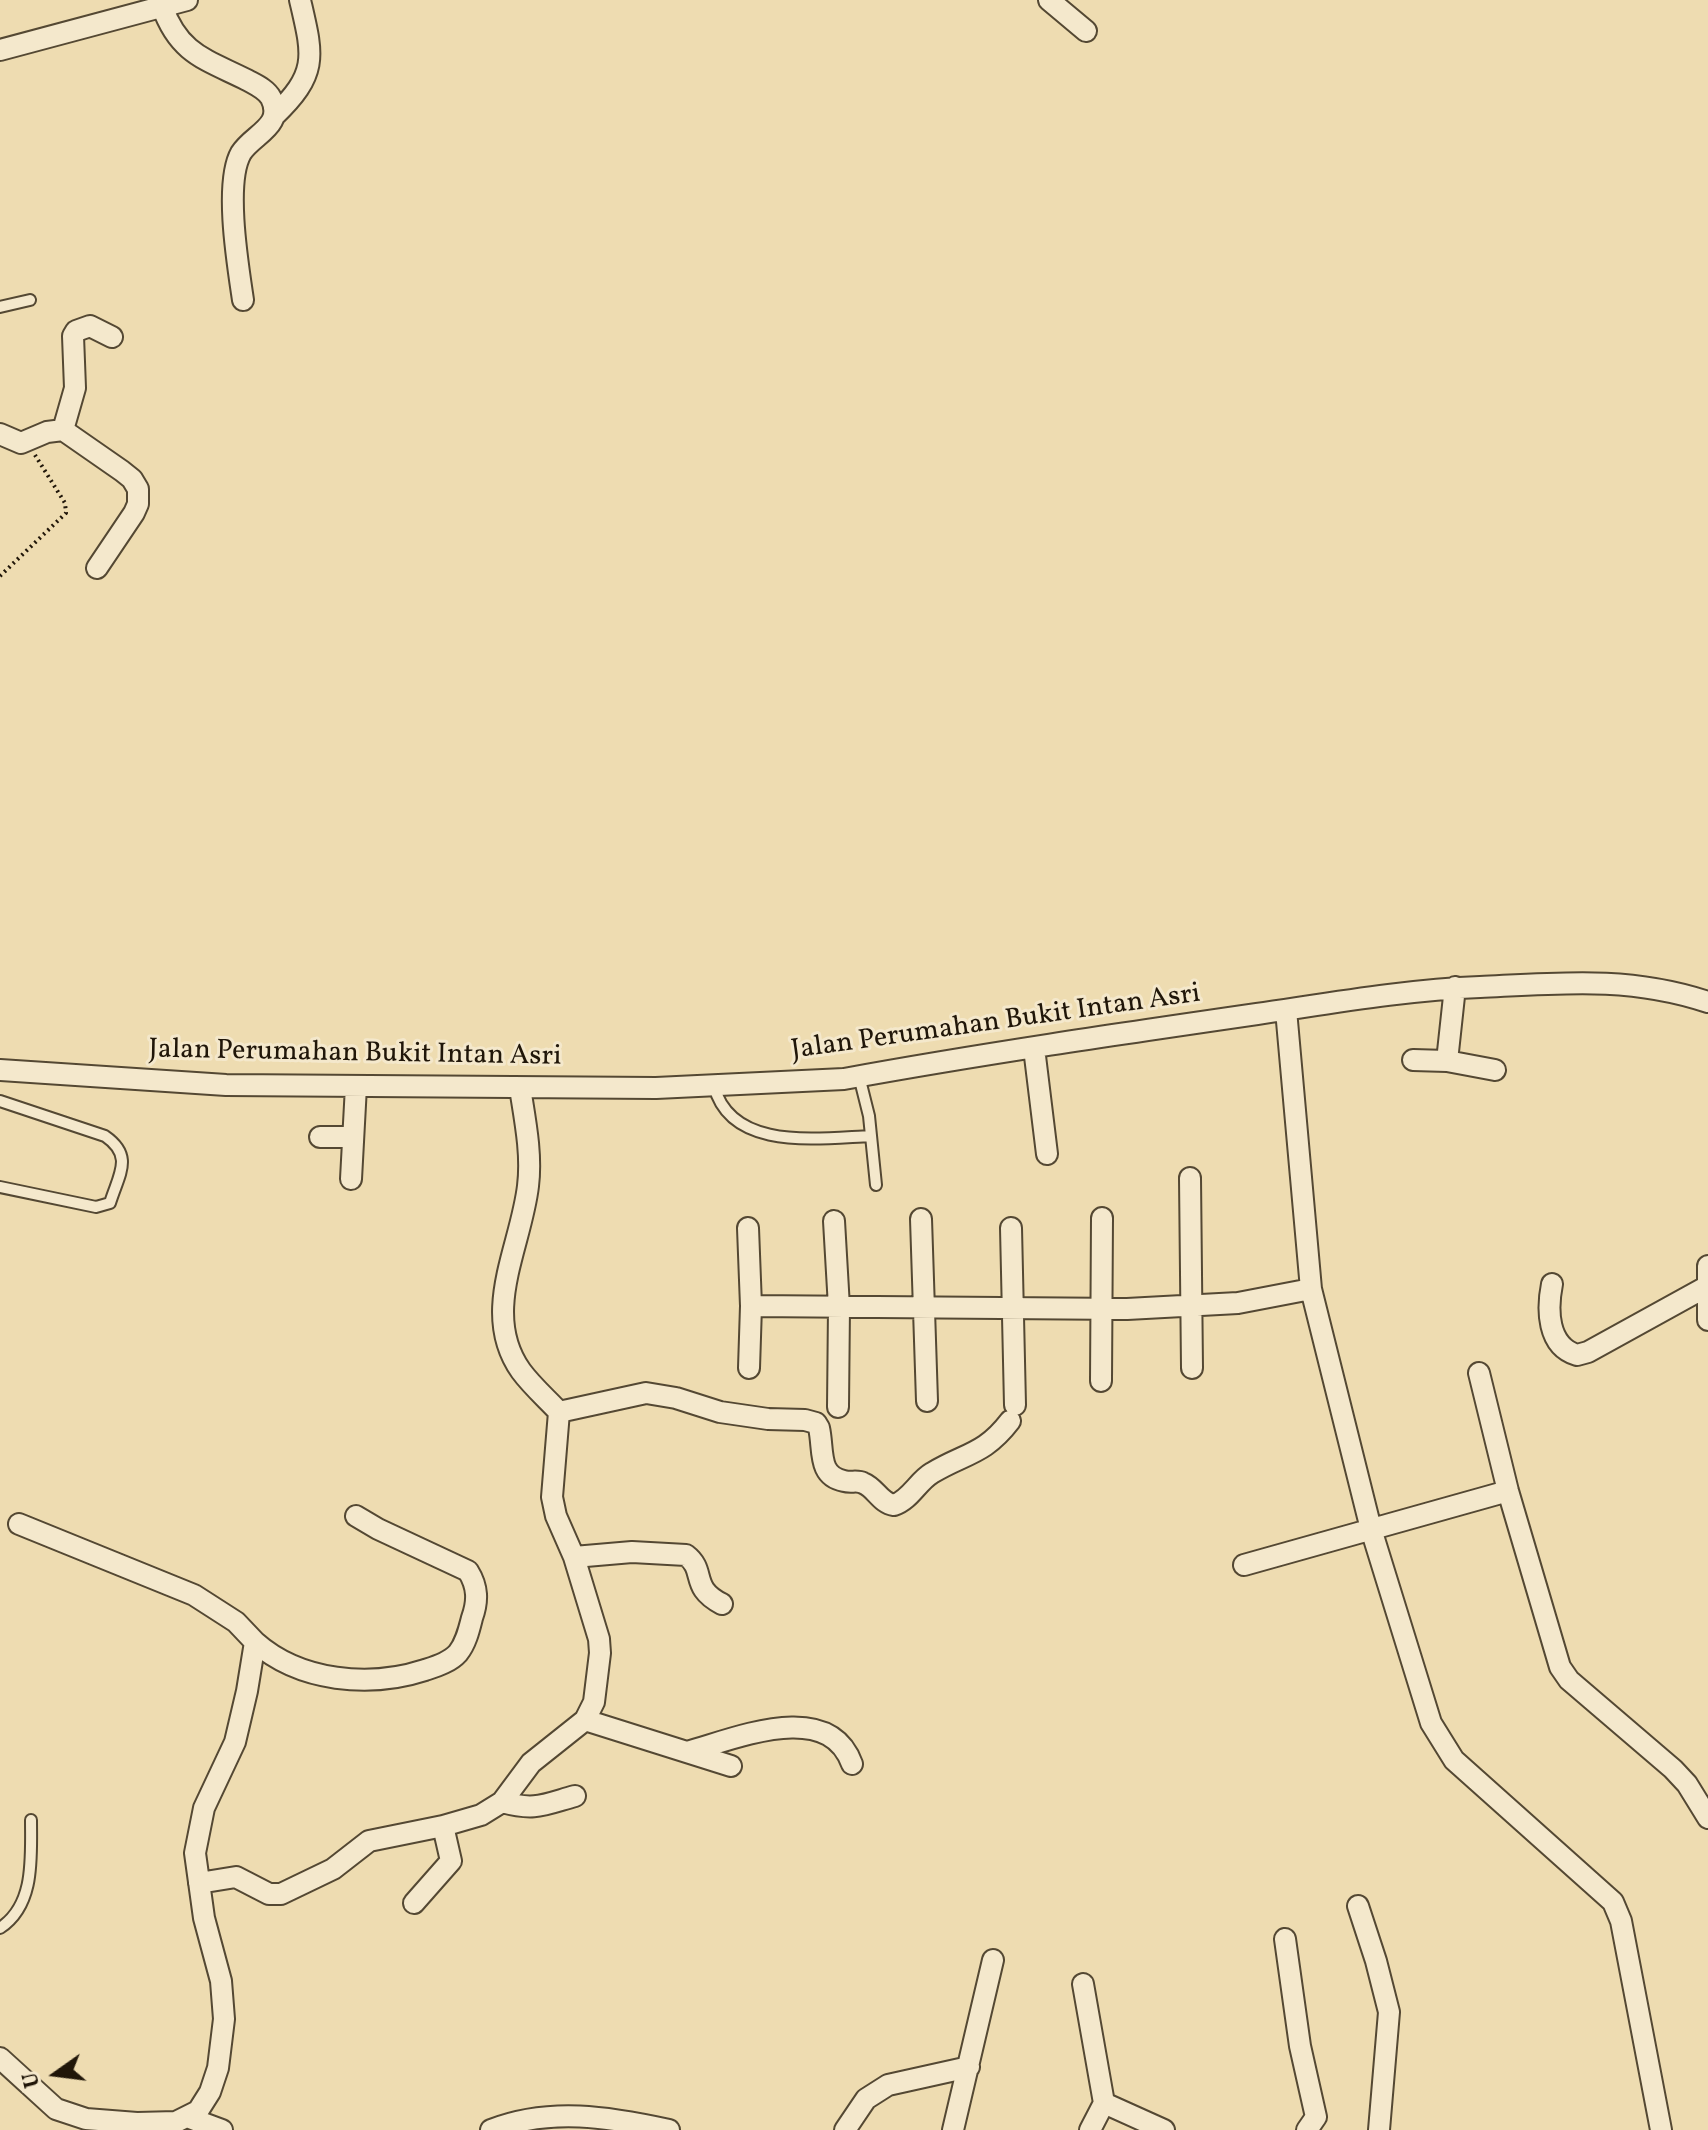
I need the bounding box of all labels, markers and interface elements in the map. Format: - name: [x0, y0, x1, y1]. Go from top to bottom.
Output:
- street label: Jalan Perumahan Bukit Intan Asri: [789, 979, 1203, 1069]
- street label: Jalan Perumahan Bukit Intan Asri: [148, 1035, 562, 1075]
- north arrow: [16, 2034, 96, 2114]
- text: U: [15, 2069, 49, 2091]

